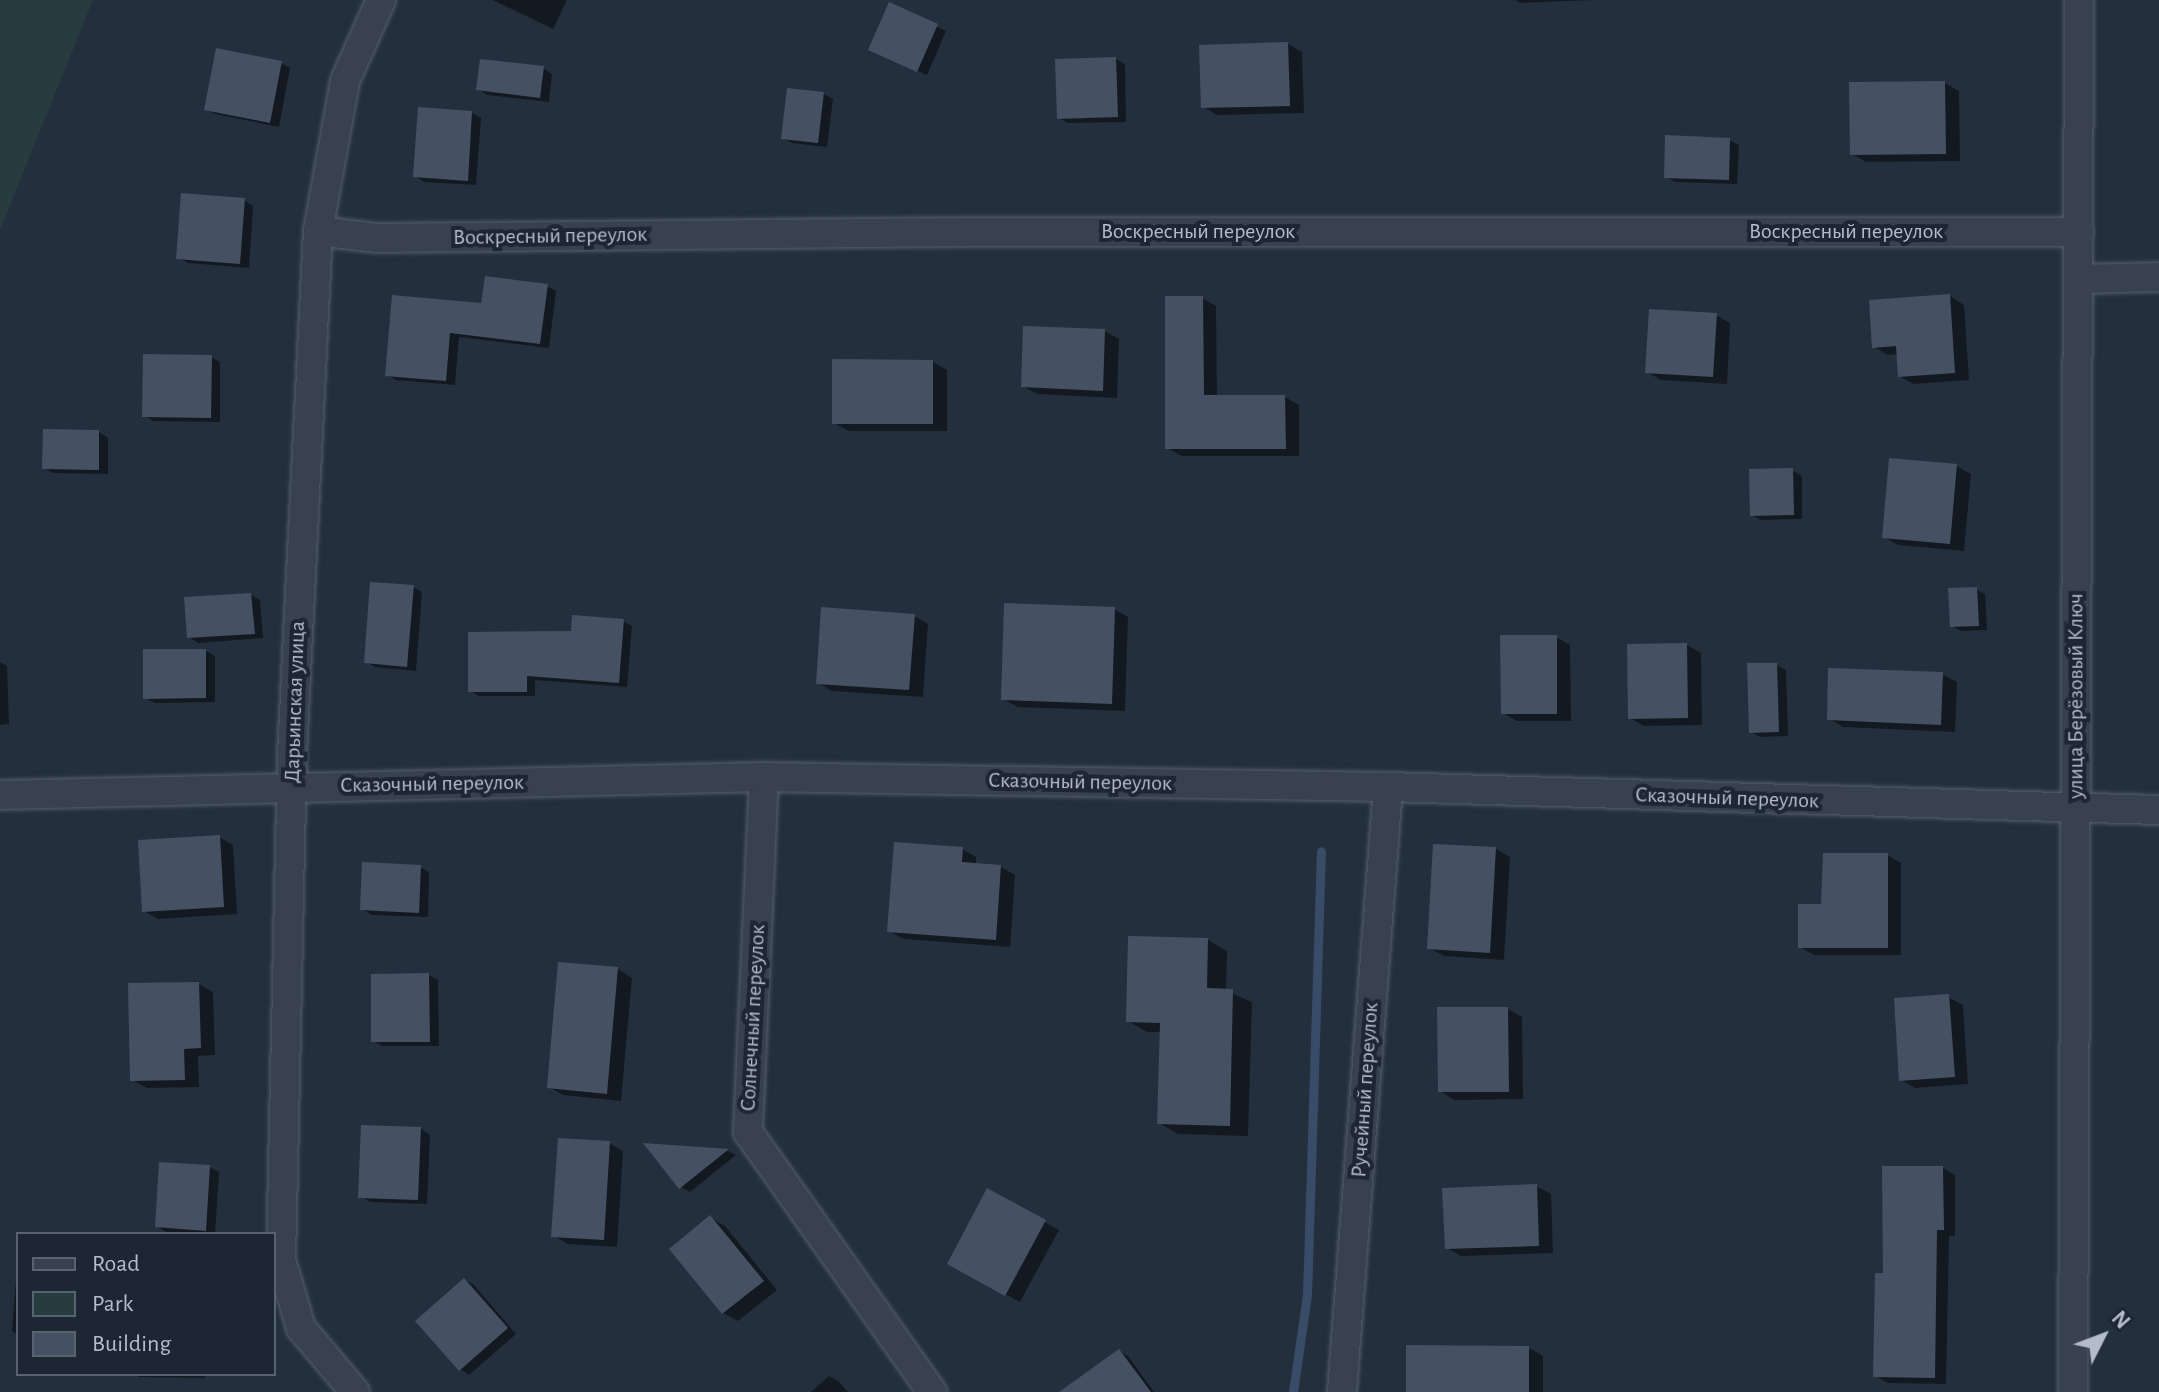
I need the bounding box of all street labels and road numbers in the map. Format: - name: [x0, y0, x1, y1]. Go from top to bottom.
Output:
- street label: Воскресный переулок: [1101, 219, 1295, 245]
- street label: Воскресный переулок: [1749, 219, 1943, 245]
- street label: Воскресный переулок: [453, 221, 647, 251]
- street label: улица Берёзовый Ключ: [2063, 593, 2089, 799]
- street label: Дарьинская улица: [279, 621, 311, 783]
- street label: Сказочный переулок: [988, 767, 1172, 797]
- street label: Сказочный переулок: [340, 769, 524, 799]
- street label: Сказочный переулок: [1635, 782, 1819, 814]
- street label: Солнечный переулок: [735, 924, 771, 1112]
- street label: Ручейный переулок: [1346, 1001, 1384, 1179]

